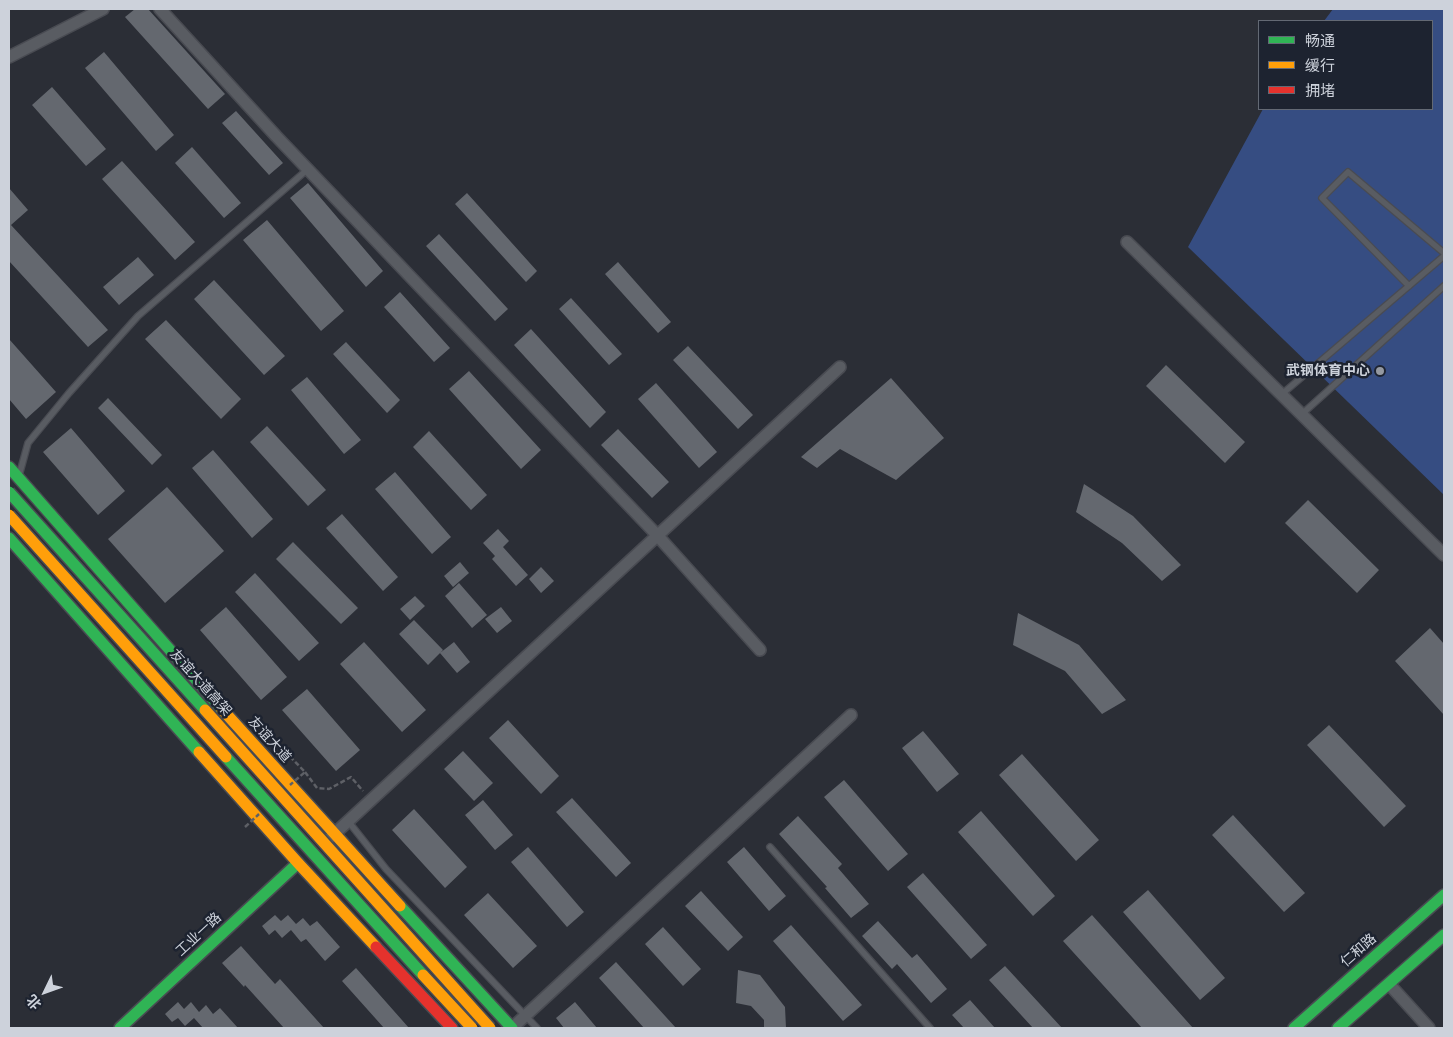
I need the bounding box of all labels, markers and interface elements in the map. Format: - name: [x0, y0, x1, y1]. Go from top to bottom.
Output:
- legend: [1258, 20, 1433, 110]
- text: 畅通: [1305, 32, 1335, 50]
- text: 缓行: [1305, 57, 1335, 75]
- text: 拥堵: [1305, 82, 1335, 100]
- place label: 武钢体育中心: [1286, 363, 1370, 379]
- marker: 武钢体育中心: [1374, 365, 1386, 377]
- street label: 友谊大道高架: [166, 646, 234, 720]
- street label: 友谊大道: [244, 714, 294, 766]
- street label: 工业一路: [173, 910, 225, 960]
- street label: 仁和路: [1338, 931, 1380, 971]
- north arrow: [20, 967, 70, 1017]
- text: 北: [23, 991, 44, 1013]

